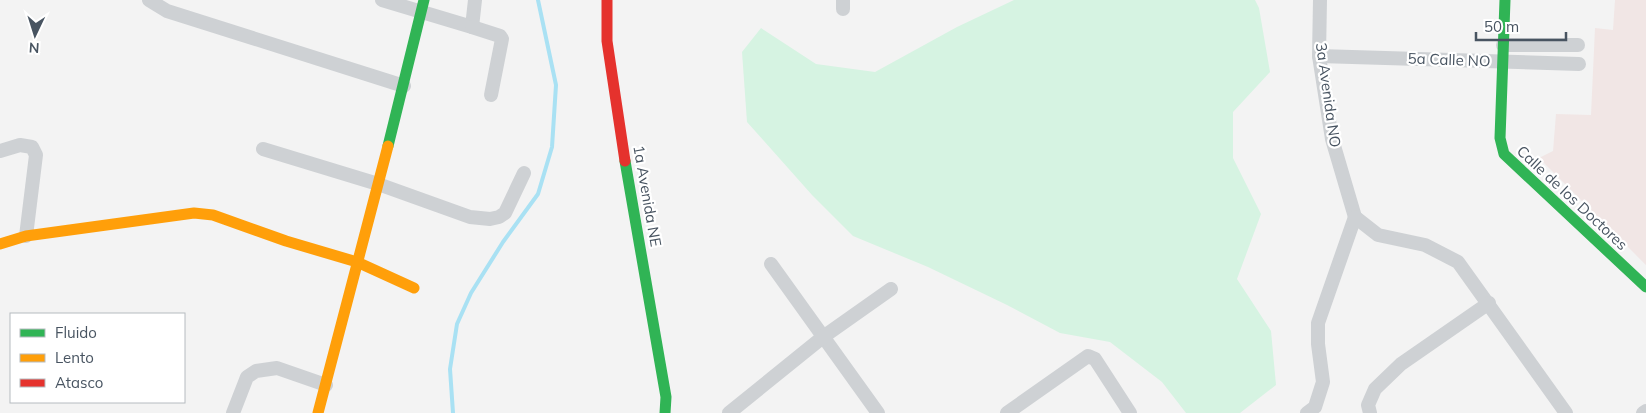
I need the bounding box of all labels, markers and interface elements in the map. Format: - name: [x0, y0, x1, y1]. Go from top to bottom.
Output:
- north arrow: [10, 10, 60, 60]
- scale bar: [1476, 10, 1566, 42]
- text: 50 m: [1484, 17, 1519, 36]
- text: N: [28, 39, 40, 57]
- street label: 3a Avenida NO: [1312, 41, 1345, 149]
- street label: 5a Calle NO: [1407, 49, 1491, 70]
- street label: Calle de los Doctores: [1513, 141, 1632, 254]
- street label: 1a Avenida NE: [629, 144, 666, 248]
- legend: [10, 313, 185, 403]
- text: Fluido: [55, 323, 97, 342]
- text: Lento: [55, 348, 94, 367]
- text: Atasco: [55, 373, 103, 392]

